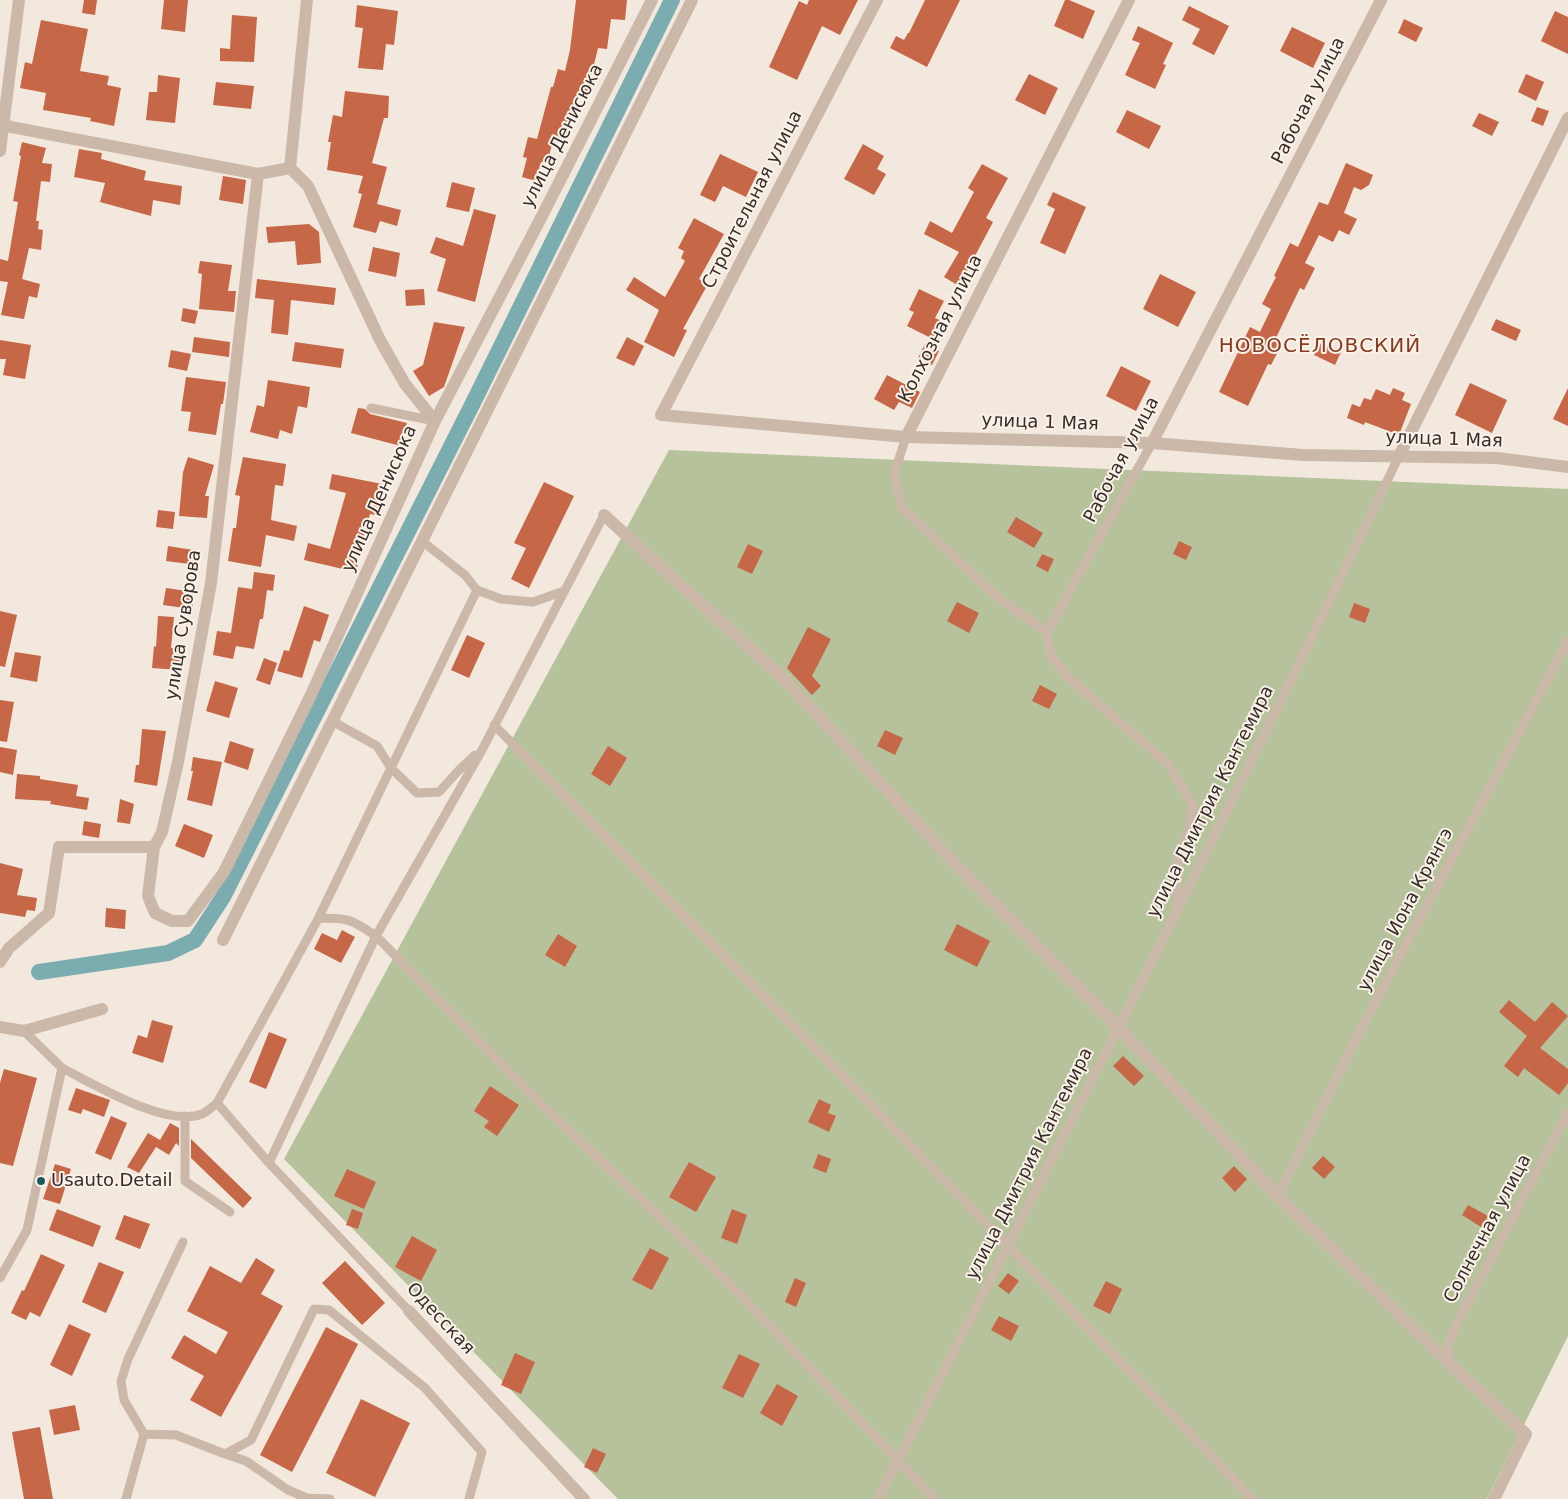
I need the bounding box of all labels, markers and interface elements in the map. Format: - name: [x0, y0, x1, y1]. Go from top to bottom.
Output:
- street label: Рабочая улица: [1268, 34, 1350, 168]
- street label: улица Денисюка: [517, 61, 609, 211]
- street label: Строительная улица: [699, 107, 807, 293]
- street label: Колхозная улица: [894, 251, 988, 407]
- district label: НОВОСЁЛОВСКИЙ: [1217, 335, 1423, 359]
- street label: Рабочая улица: [1080, 393, 1164, 527]
- street label: улица 1 Мая: [981, 410, 1099, 436]
- street label: улица Денисюка: [338, 422, 422, 576]
- street label: улица 1 Мая: [1385, 427, 1503, 453]
- street label: улица Суворова: [161, 548, 207, 702]
- street label: улица Дмитрия Кантемира: [1143, 683, 1279, 921]
- street label: улица Иона Крянгэ: [1354, 825, 1458, 995]
- street label: улица Дмитрия Кантемира: [962, 1045, 1098, 1283]
- street label: Солнечная улица: [1440, 1151, 1536, 1307]
- place label: Usauto.Detail: [51, 1170, 172, 1192]
- marker: Usauto.Detail: [35, 1175, 47, 1187]
- street label: Одесская: [401, 1279, 479, 1359]

